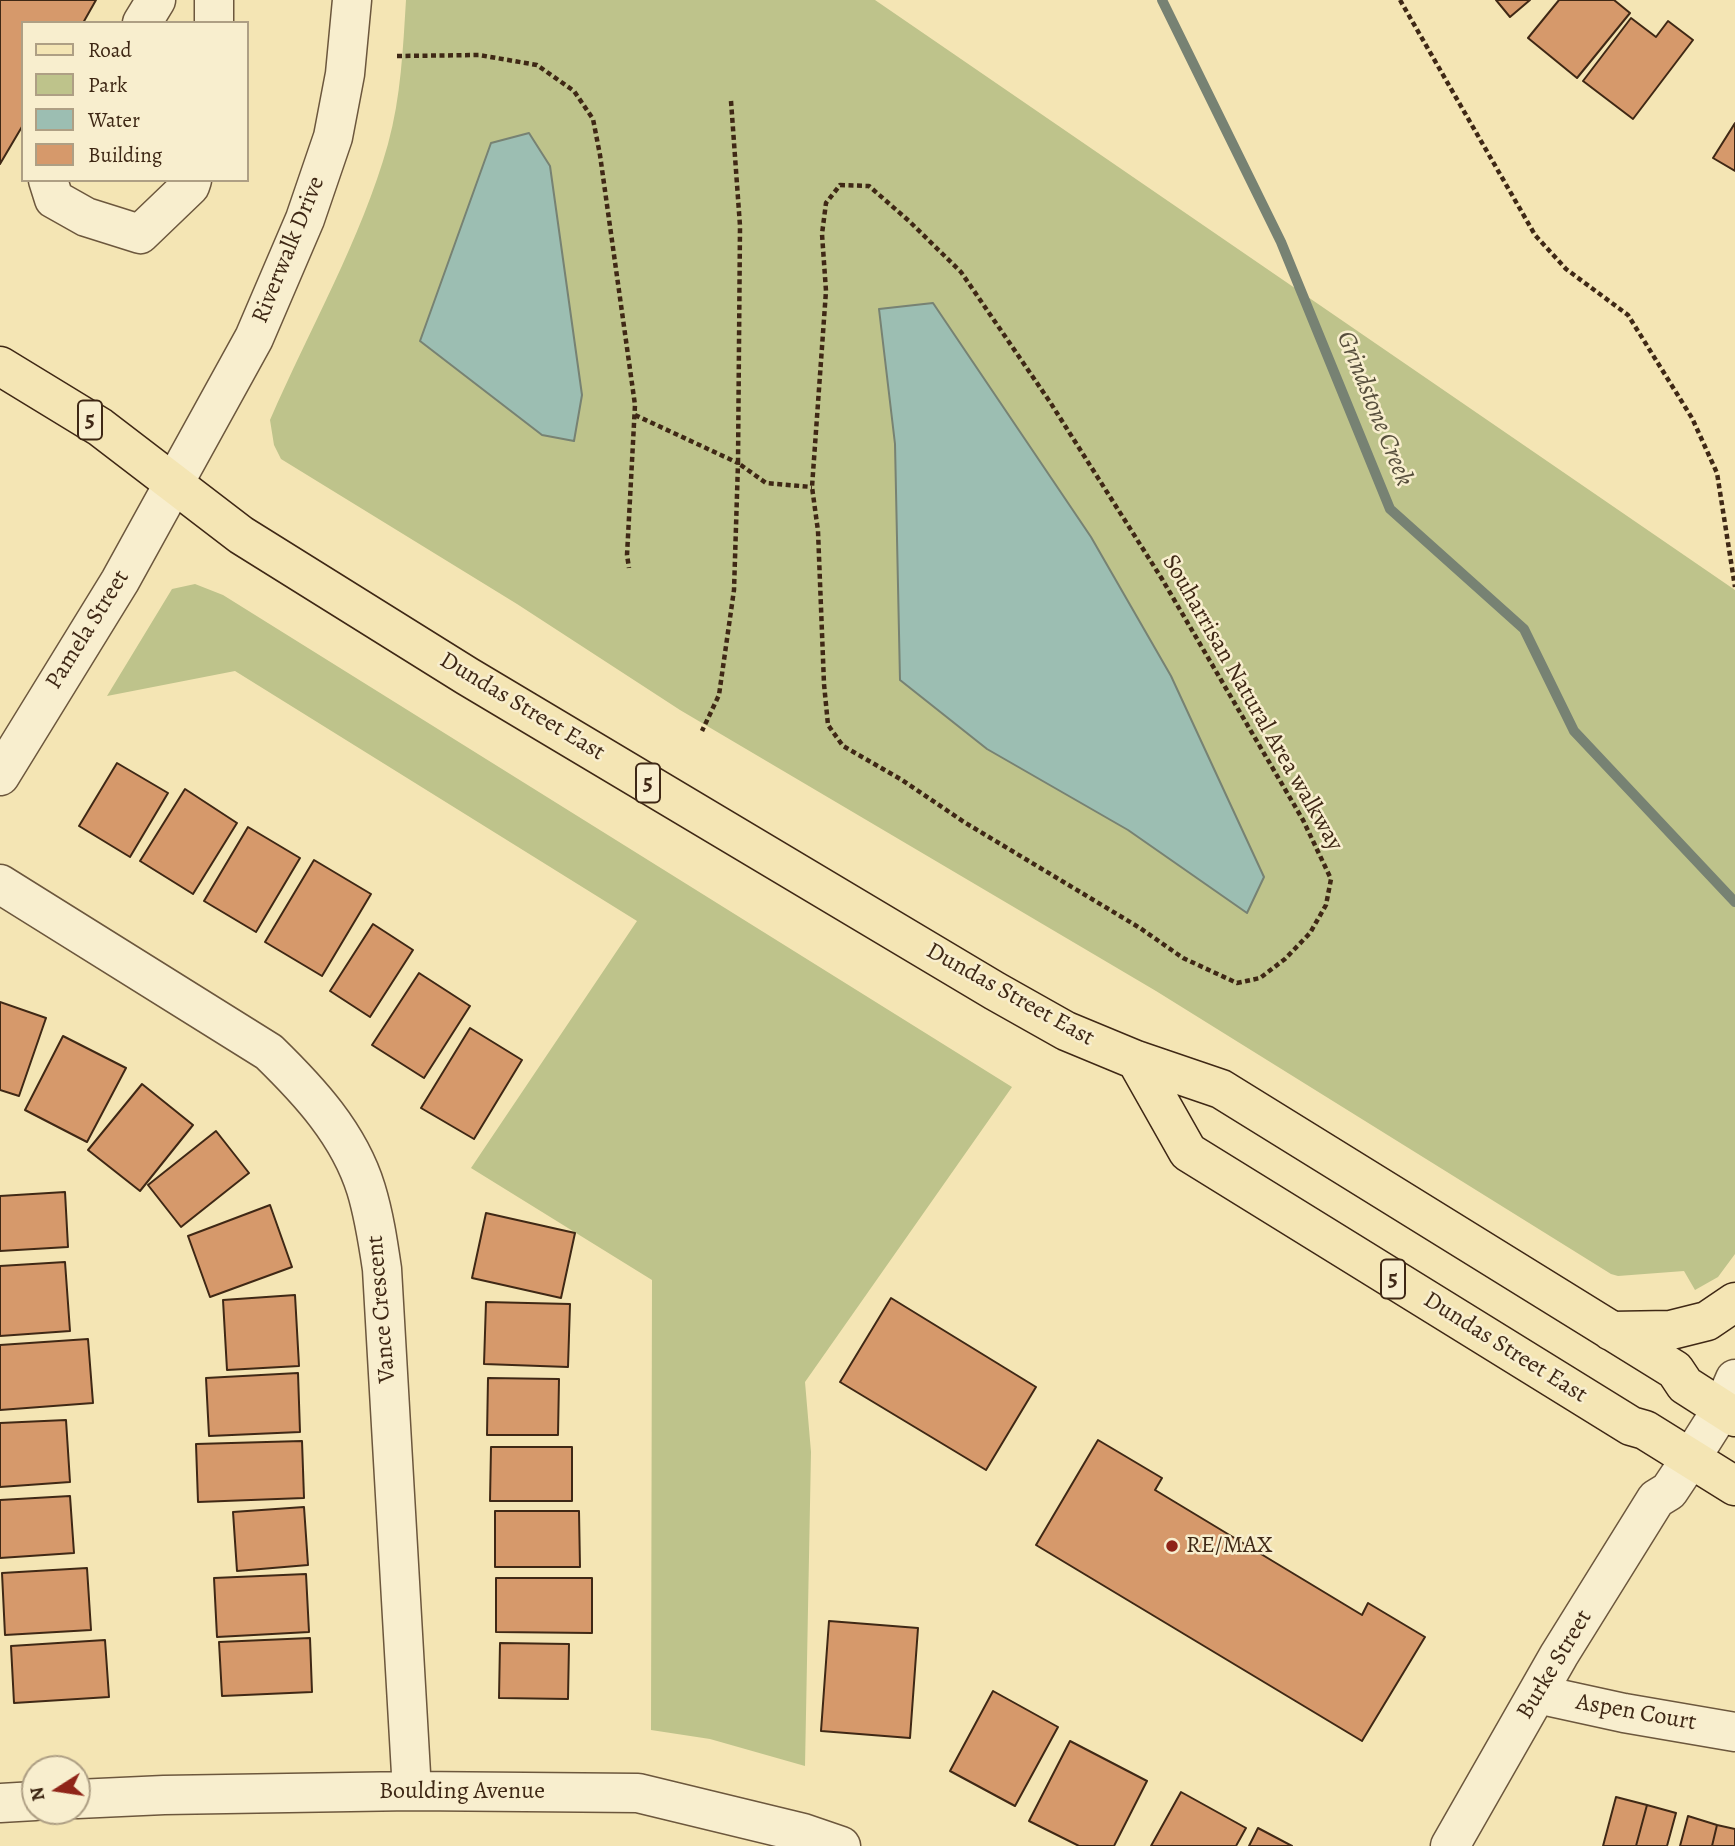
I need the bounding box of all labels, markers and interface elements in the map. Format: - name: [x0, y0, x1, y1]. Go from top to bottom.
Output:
- legend: [21, 21, 248, 182]
- text: Road: [88, 36, 132, 64]
- text: Park: [88, 71, 127, 99]
- text: Water: [88, 106, 140, 134]
- text: Building: [88, 141, 162, 169]
- street label: Riverwalk Drive: [246, 172, 332, 328]
- water label: Grindstone Creek: [1329, 327, 1419, 491]
- road number: 5: [78, 400, 102, 440]
- street label: Souharrisan Natural Area walkway: [1155, 550, 1349, 856]
- street label: Pamela Street: [40, 565, 136, 695]
- street label: Dundas Street East: [434, 646, 610, 768]
- road number: 5: [636, 764, 660, 803]
- street label: Dundas Street East: [921, 937, 1099, 1053]
- street label: Vance Crescent: [361, 1234, 403, 1384]
- road number: 5: [1381, 1260, 1405, 1298]
- street label: Dundas Street East: [1418, 1286, 1592, 1410]
- place label: RE/MAX: [1186, 1532, 1272, 1560]
- marker: RE/MAX: [1164, 1538, 1180, 1554]
- street label: Burke Street: [1511, 1605, 1599, 1725]
- street label: Aspen Court: [1574, 1688, 1698, 1738]
- north arrow: [21, 1755, 91, 1825]
- street label: Boulding Avenue: [379, 1778, 545, 1806]
- text: N: [23, 1784, 52, 1803]

